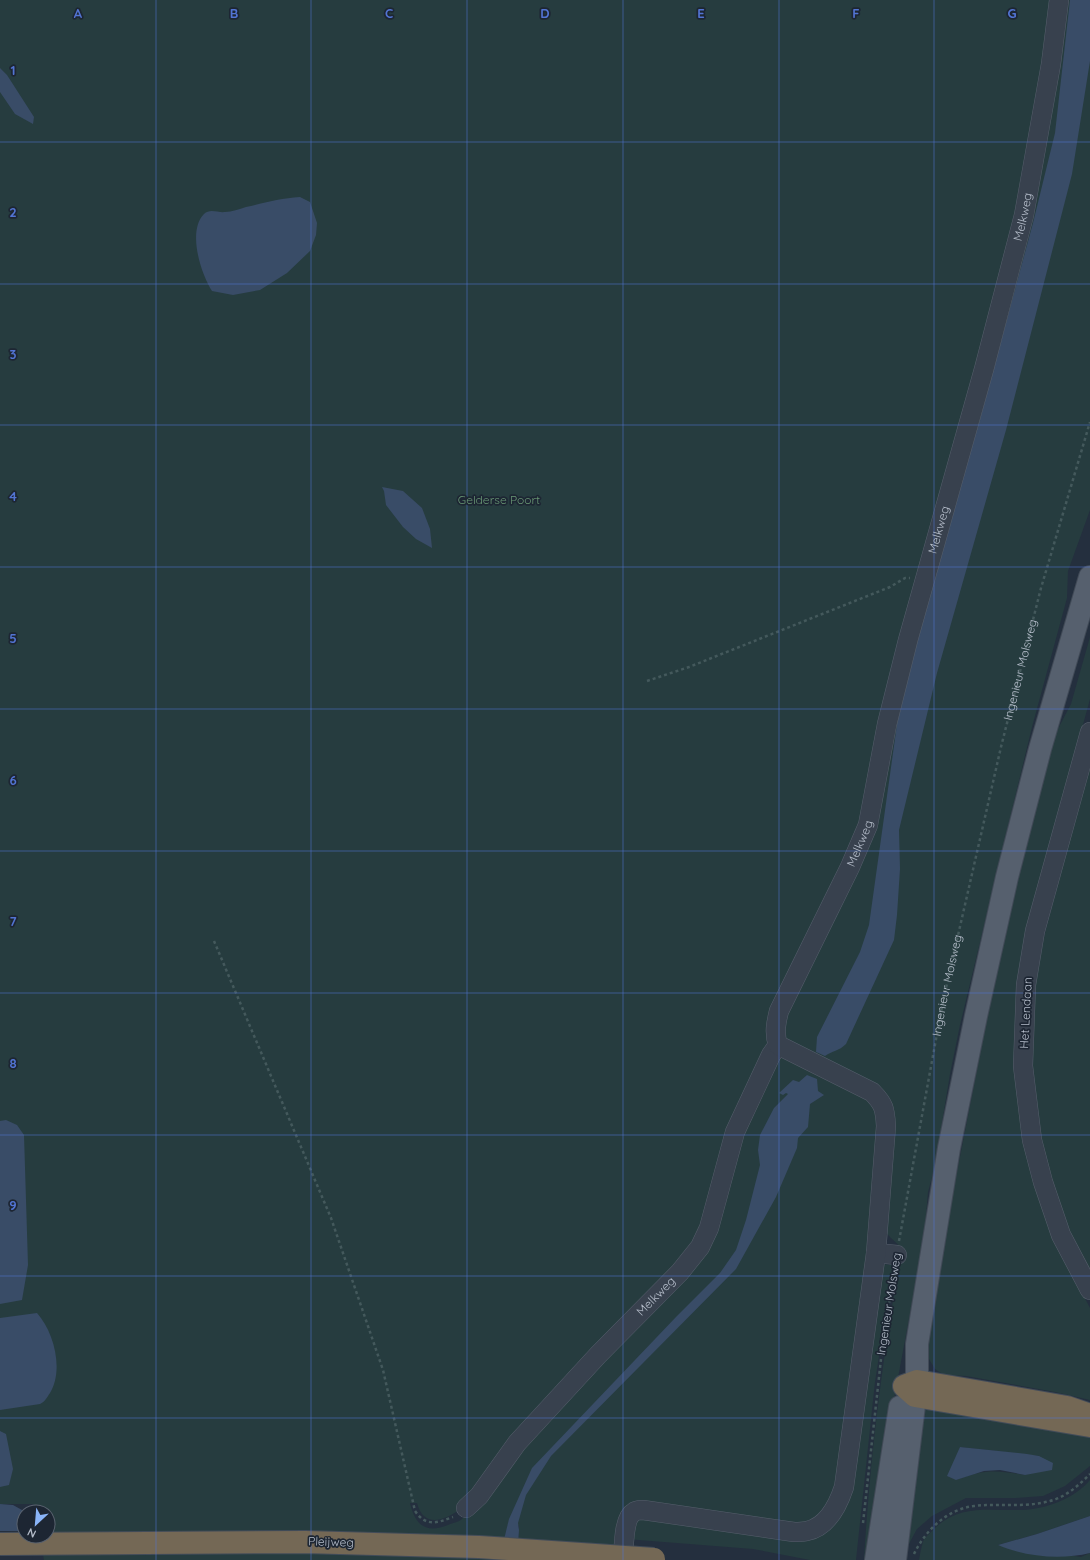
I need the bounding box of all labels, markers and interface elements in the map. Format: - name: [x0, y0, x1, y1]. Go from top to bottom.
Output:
- text: A: [74, 5, 83, 21]
- text: B: [230, 5, 238, 21]
- text: C: [385, 5, 393, 21]
- text: D: [540, 5, 550, 21]
- text: E: [697, 5, 705, 21]
- text: F: [852, 5, 860, 21]
- text: G: [1007, 5, 1017, 21]
- text: 1: [10, 62, 16, 78]
- street label: Melkweg: [1010, 191, 1035, 243]
- text: 2: [9, 204, 17, 220]
- text: 3: [10, 346, 17, 362]
- text: 4: [9, 488, 17, 504]
- park label: Gelderse Poort: [458, 492, 540, 507]
- street label: Melkweg: [925, 504, 952, 555]
- street label: Ingenieur Molsweg: [1000, 618, 1040, 722]
- text: 5: [9, 630, 17, 646]
- text: 6: [9, 772, 17, 788]
- street label: Melkweg: [843, 819, 876, 869]
- text: 7: [9, 913, 17, 929]
- street label: Ingenieur Molsweg: [929, 933, 965, 1038]
- street label: Het Lendaan: [1016, 977, 1035, 1049]
- text: 8: [9, 1055, 17, 1071]
- text: 9: [9, 1197, 17, 1213]
- street label: Ingenieur Molsweg: [873, 1252, 904, 1356]
- street label: Melkweg: [633, 1273, 678, 1319]
- north arrow: [16, 1504, 56, 1544]
- text: N: [25, 1525, 38, 1541]
- street label: Pleijweg: [308, 1533, 354, 1550]

